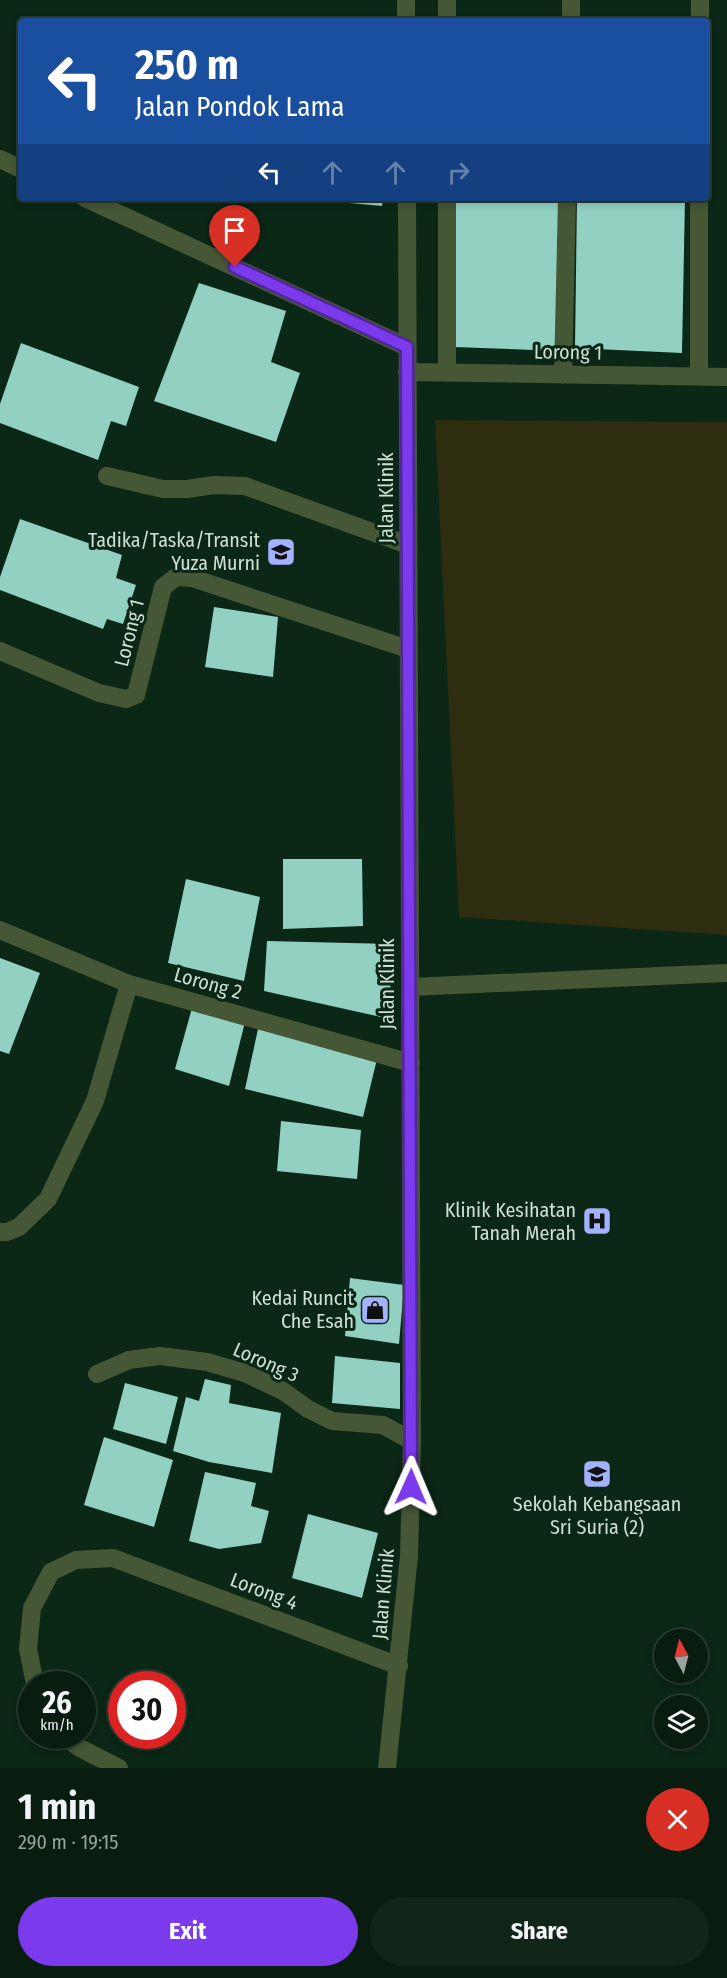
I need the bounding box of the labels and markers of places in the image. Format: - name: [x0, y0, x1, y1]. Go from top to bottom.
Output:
- pin: [209, 205, 260, 267]
- place label: Tadika/Taska/Transit Yuza Murni: [88, 528, 260, 575]
- school or university icon: Tadika/Taska/Transit Yuza Murni: [265, 536, 297, 568]
- place label: Klinik Kesihatan Tanah Merah: [445, 1198, 576, 1245]
- hospital icon: Klinik Kesihatan Tanah Merah: [581, 1205, 613, 1237]
- place label: Kedai Runcit Che Esah: [252, 1286, 354, 1333]
- shop icon: Kedai Runcit Che Esah: [359, 1294, 391, 1326]
- school or university icon: Sekolah Kebangsaan Sri Suria (2): [581, 1458, 613, 1490]
- place label: Sekolah Kebangsaan Sri Suria (2): [513, 1492, 681, 1539]

